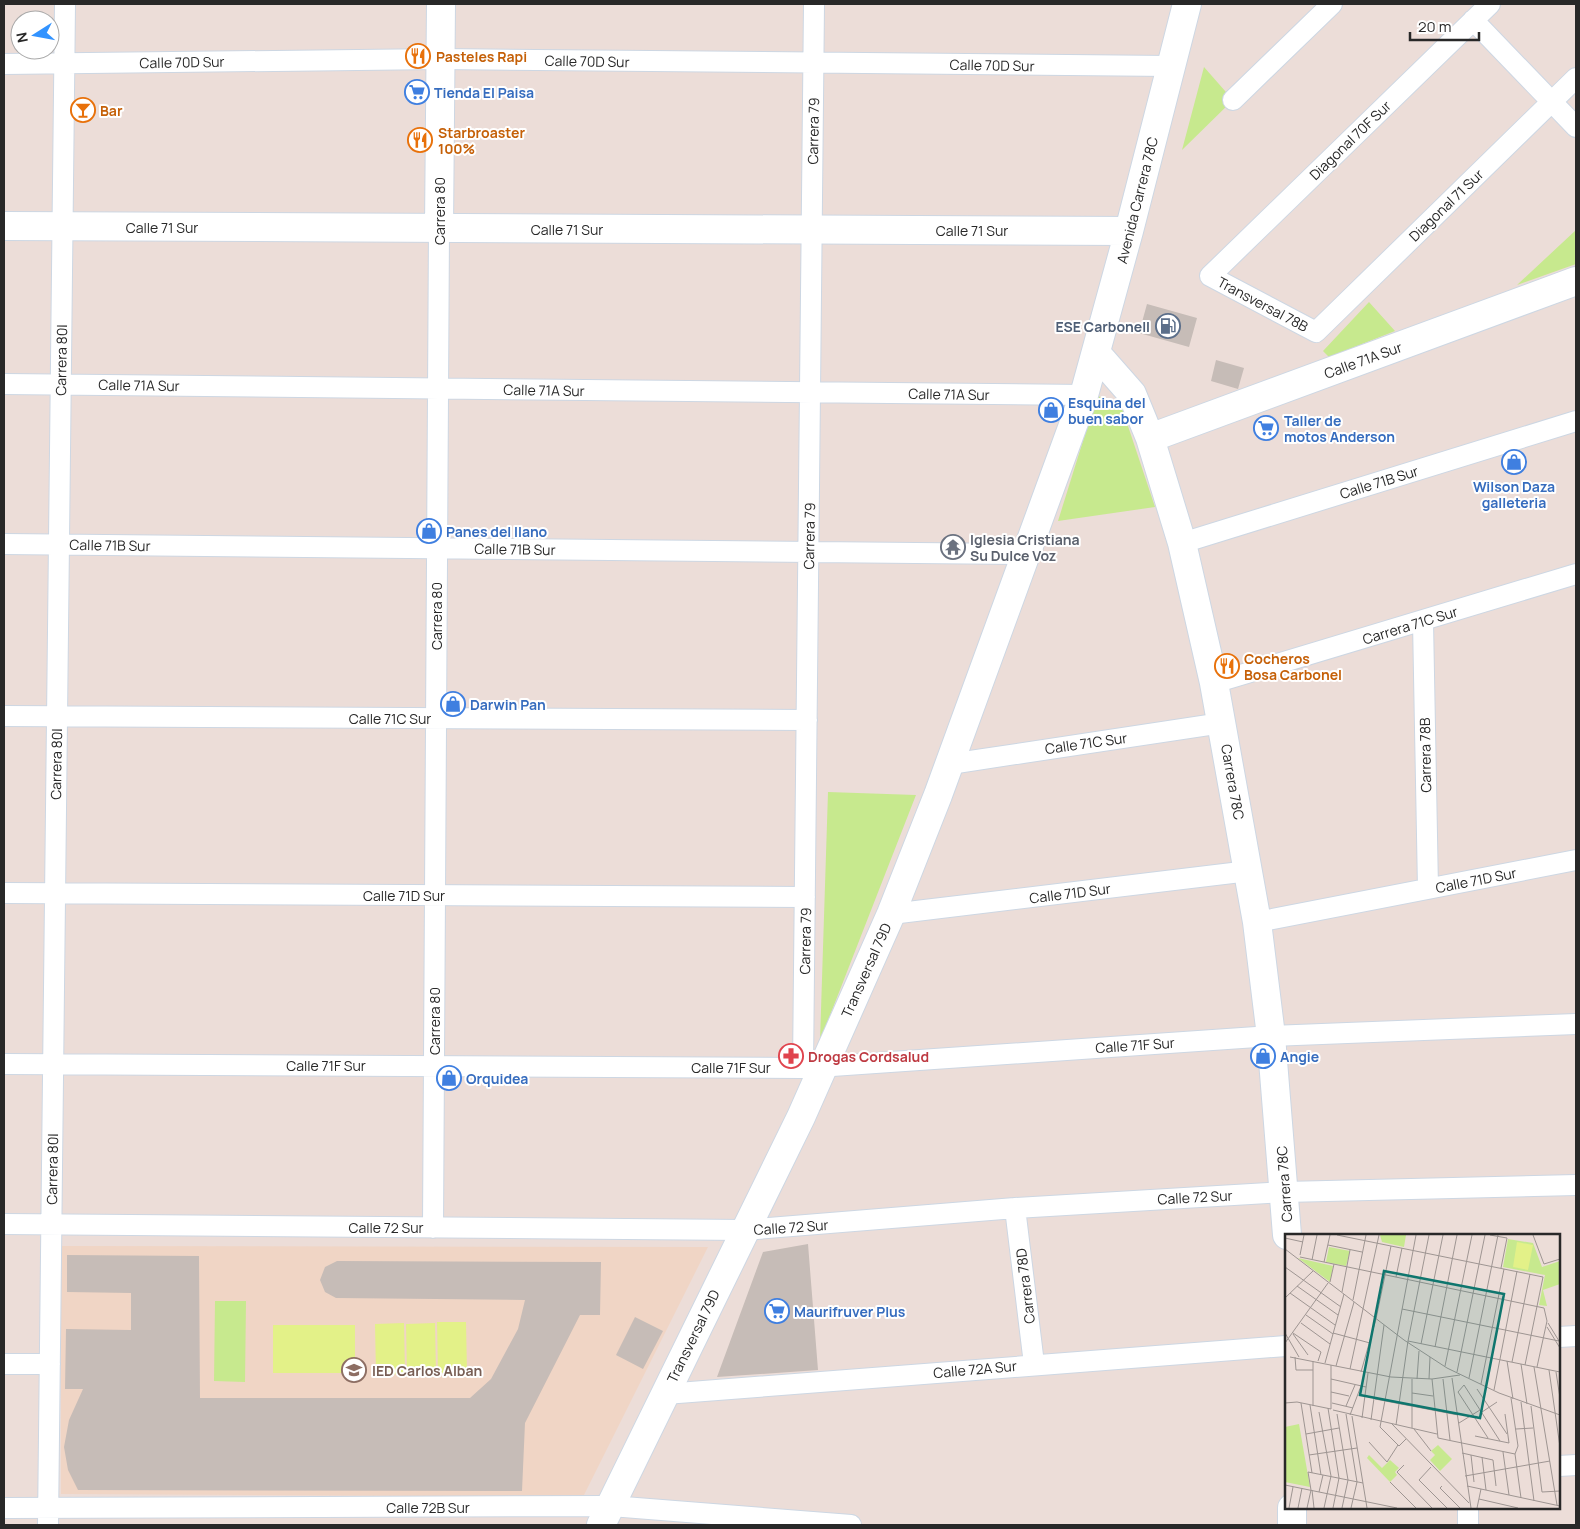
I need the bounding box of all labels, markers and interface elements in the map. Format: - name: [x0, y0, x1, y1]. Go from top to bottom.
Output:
- north arrow: [10, 10, 60, 60]
- scale bar: [1410, 10, 1479, 42]
- text: 20 m: [1418, 16, 1451, 37]
- text: N: [11, 31, 32, 44]
- restaurant icon: Pasteles Rapi: [405, 43, 431, 69]
- place label: Pasteles Rapi: [436, 47, 527, 66]
- street label: Calle 70D Sur: [544, 51, 630, 71]
- street label: Calle 70D Sur: [139, 52, 225, 72]
- street label: Calle 70D Sur: [949, 55, 1035, 75]
- supermarket icon: Tienda El Paisa: [404, 79, 430, 105]
- place label: Tienda El Paisa: [434, 83, 534, 102]
- street label: Diagonal 70F Sur: [1305, 96, 1395, 184]
- bar icon: Bar: [70, 97, 96, 123]
- street label: Carrera 79: [803, 97, 823, 165]
- place label: Bar: [100, 101, 123, 120]
- place label: Starbroaster 100%: [438, 123, 525, 158]
- restaurant icon: Starbroaster 100%: [407, 127, 433, 153]
- street label: Avenida Carrera 78C: [1112, 135, 1162, 265]
- street label: Diagonal 71 Sur: [1405, 165, 1487, 245]
- street label: Carrera 80: [430, 177, 449, 245]
- street label: Calle 71 Sur: [126, 218, 198, 237]
- street label: Calle 71 Sur: [531, 220, 603, 239]
- street label: Calle 71 Sur: [936, 221, 1008, 240]
- street label: Transversal 78B: [1214, 272, 1312, 336]
- fuel station icon: ESE Carbonell: [1155, 313, 1181, 339]
- place label: ESE Carbonell: [1056, 317, 1150, 336]
- street label: Carrera 80I: [51, 324, 71, 396]
- street label: Calle 71A Sur: [1321, 337, 1405, 383]
- street label: Calle 71A Sur: [98, 375, 180, 395]
- street label: Calle 71A Sur: [503, 380, 585, 400]
- street label: Calle 71A Sur: [908, 384, 990, 404]
- place label: Esquina del buen sabor: [1068, 393, 1146, 428]
- shop icon: Esquina del buen sabor: [1038, 397, 1064, 423]
- place label: Taller de motos Anderson: [1284, 411, 1395, 446]
- supermarket icon: Taller de motos Anderson: [1253, 415, 1279, 441]
- shop icon: Wilson Daza galleteria: [1501, 449, 1527, 475]
- street label: Calle 71B Sur: [1337, 461, 1421, 503]
- place label: Wilson Daza galleteria: [1473, 477, 1555, 512]
- street label: Carrera 79: [799, 502, 819, 570]
- shop icon: Panes del llano: [416, 518, 442, 544]
- place label: Panes del llano: [446, 522, 548, 541]
- place label: Iglesia Cristiana Su Dulce Voz: [970, 530, 1080, 565]
- temple icon: Iglesia Cristiana Su Dulce Voz: [940, 534, 966, 560]
- street label: Calle 71B Sur: [69, 535, 151, 555]
- street label: Calle 71B Sur: [474, 539, 556, 559]
- street label: Carrera 80: [427, 582, 446, 650]
- street label: Carrera 71C Sur: [1360, 602, 1460, 648]
- place label: Cocheros Bosa Carbonel: [1244, 649, 1342, 684]
- restaurant icon: Cocheros Bosa Carbonel: [1214, 653, 1240, 679]
- shop icon: Darwin Pan: [440, 691, 466, 717]
- place label: Darwin Pan: [470, 695, 546, 714]
- street label: Calle 71C Sur: [349, 709, 431, 728]
- street label: Carrera 78B: [1415, 717, 1435, 793]
- street label: Carrera 80I: [46, 728, 66, 800]
- street label: Calle 71C Sur: [1044, 728, 1128, 758]
- street label: Carrera 78C: [1217, 743, 1249, 821]
- street label: Calle 71D Sur: [1434, 863, 1518, 897]
- street label: Calle 71D Sur: [1028, 879, 1112, 907]
- street label: Calle 71D Sur: [363, 886, 445, 905]
- street label: Carrera 79: [795, 907, 815, 975]
- street label: Transversal 79D: [837, 920, 895, 1020]
- street label: Carrera 80: [425, 987, 444, 1055]
- street label: Calle 71F Sur: [1095, 1033, 1175, 1057]
- pharmacy icon: Drogas Cordsalud: [778, 1043, 804, 1069]
- shop icon: Angie: [1250, 1043, 1276, 1069]
- place label: Drogas Cordsalud: [808, 1047, 929, 1066]
- place label: Angie: [1280, 1047, 1319, 1066]
- street label: Calle 71F Sur: [286, 1056, 366, 1075]
- street label: Calle 71F Sur: [691, 1058, 771, 1077]
- shop icon: Orquidea: [436, 1065, 462, 1091]
- place label: Orquidea: [466, 1069, 528, 1088]
- street label: Carrera 80I: [42, 1133, 62, 1205]
- street label: Carrera 78C: [1272, 1145, 1296, 1223]
- street label: Calle 72 Sur: [1157, 1186, 1233, 1208]
- street label: Calle 72 Sur: [753, 1215, 829, 1239]
- street label: Calle 72 Sur: [348, 1218, 424, 1237]
- inset map: [1285, 1234, 1560, 1509]
- street label: Carrera 78D: [1011, 1247, 1039, 1325]
- street label: Transversal 79D: [662, 1286, 724, 1386]
- supermarket icon: Maurifruver Plus: [764, 1298, 790, 1324]
- place label: Maurifruver Plus: [794, 1302, 906, 1321]
- street label: Calle 72A Sur: [932, 1356, 1018, 1382]
- school or university icon: IED Carlos Alban: [341, 1357, 367, 1383]
- place label: IED Carlos Alban: [372, 1361, 482, 1380]
- street label: Calle 72B Sur: [386, 1498, 470, 1517]

